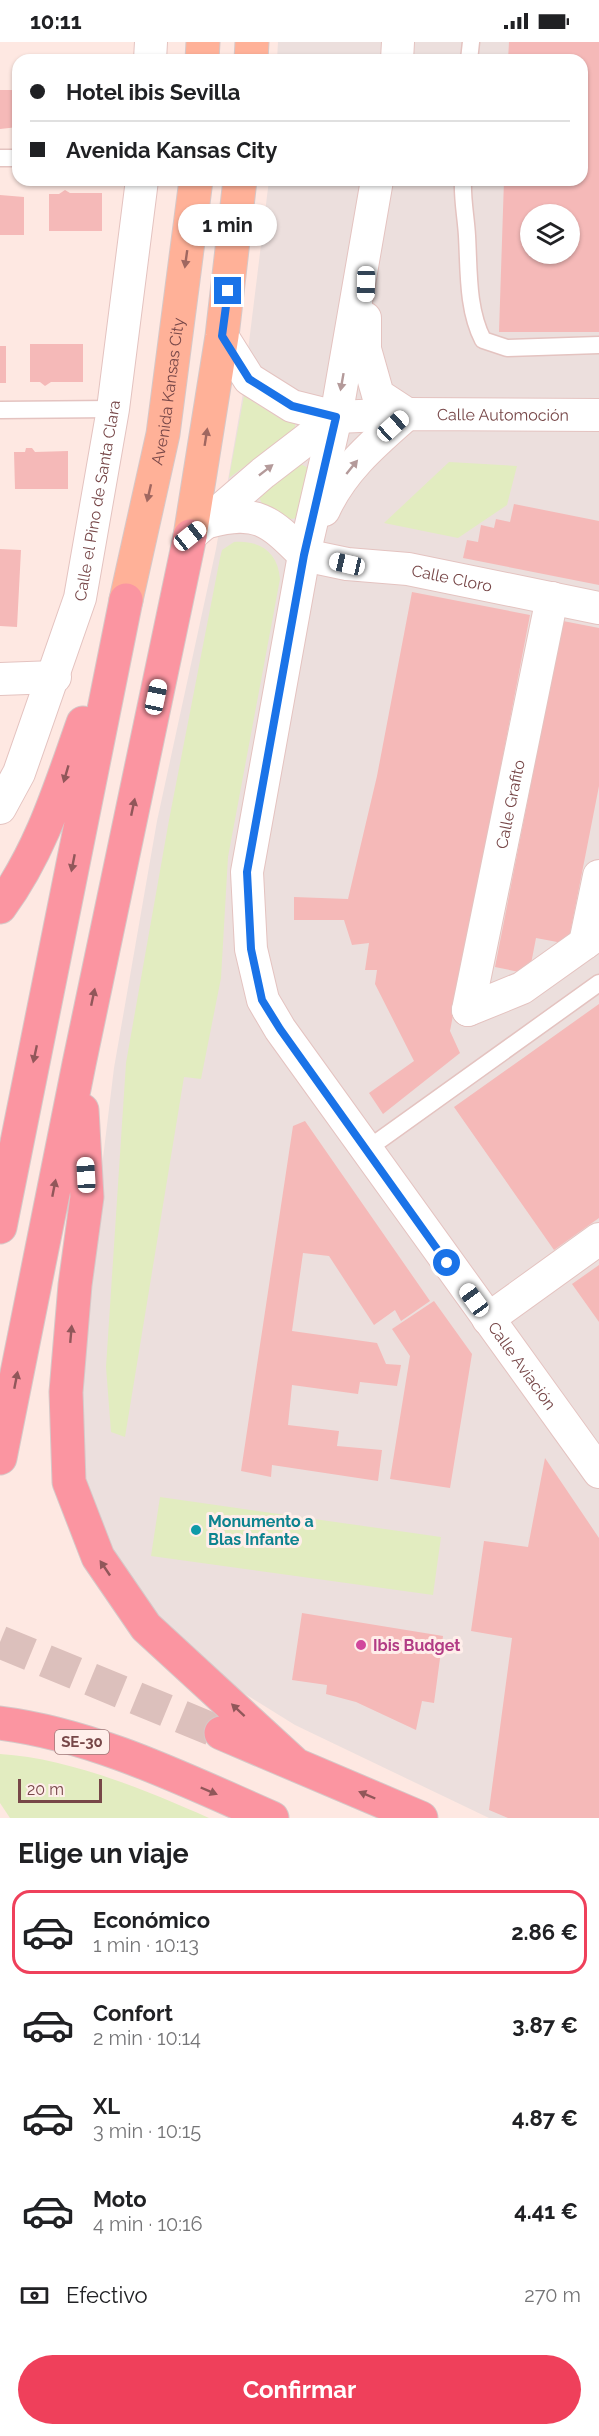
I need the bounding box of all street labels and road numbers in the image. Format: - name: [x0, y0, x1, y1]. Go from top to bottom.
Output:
- street label: Avenida Kansas City: [147, 316, 188, 467]
- street label: Calle el Pino de Santa Clara: [71, 399, 124, 603]
- street label: Calle Automoción: [437, 405, 569, 425]
- street label: Calle Cloro: [410, 561, 494, 596]
- street label: Calle Grafito: [492, 758, 529, 851]
- street label: Calle Aviación: [484, 1318, 560, 1413]
- road number: SE-30: [55, 1730, 109, 1754]

